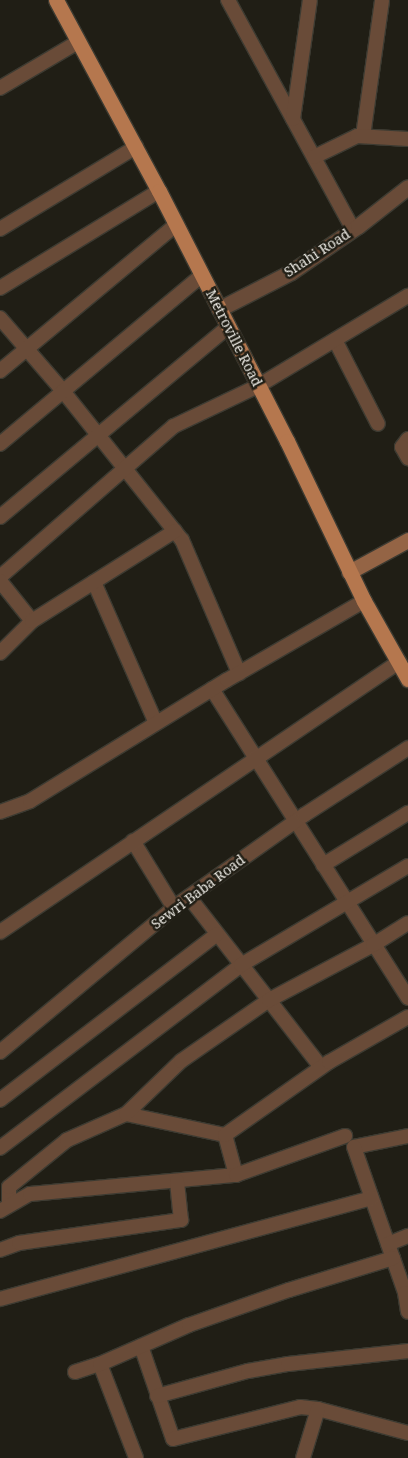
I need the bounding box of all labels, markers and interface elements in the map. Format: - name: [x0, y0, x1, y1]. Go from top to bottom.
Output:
- street label: Shahi Road: [281, 225, 353, 281]
- street label: Metroville Road: [202, 287, 266, 389]
- street label: Sewri Baba Road: [148, 851, 248, 933]

